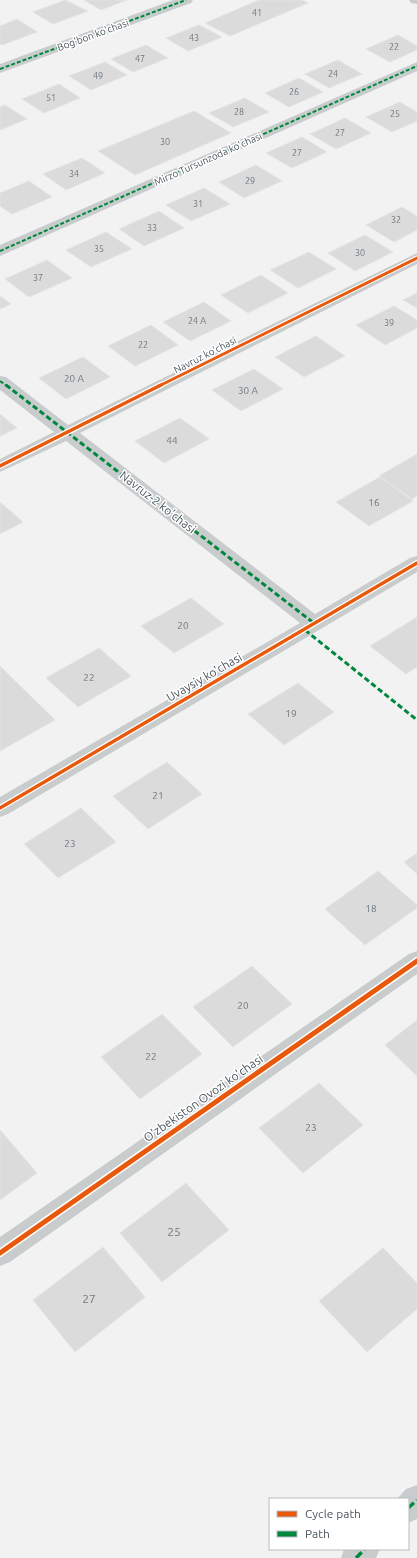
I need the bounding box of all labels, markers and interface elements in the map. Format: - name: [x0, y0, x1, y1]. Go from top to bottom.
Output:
- house number: 41: [252, 8, 262, 18]
- street label: Bog'bon ko'chasi: [56, 17, 130, 53]
- house number: 43: [189, 33, 199, 43]
- house number: 22: [389, 42, 399, 52]
- house number: 47: [135, 54, 145, 64]
- house number: 24: [328, 69, 338, 79]
- house number: 49: [93, 71, 103, 81]
- house number: 26: [289, 87, 299, 97]
- house number: 51: [46, 93, 56, 103]
- house number: 28: [234, 107, 244, 117]
- house number: 25: [390, 109, 400, 119]
- house number: 27: [335, 128, 345, 138]
- street label: Mirzo Tursunzoda ko'chasi: [152, 130, 264, 188]
- house number: 30: [160, 137, 170, 147]
- house number: 27: [292, 148, 302, 158]
- house number: 34: [69, 169, 79, 179]
- house number: 29: [245, 176, 255, 186]
- house number: 31: [193, 199, 203, 209]
- house number: 32: [391, 215, 401, 225]
- house number: 33: [147, 223, 157, 233]
- house number: 35: [94, 244, 104, 254]
- house number: 30: [355, 248, 365, 258]
- house number: 37: [33, 273, 43, 283]
- house number: 24 А: [188, 316, 206, 326]
- house number: 39: [384, 318, 394, 328]
- street label: Navruz ko'chasi: [172, 335, 238, 375]
- house number: 22: [138, 340, 148, 350]
- house number: 20 А: [64, 373, 85, 384]
- house number: 30 А: [238, 385, 259, 396]
- house number: 44: [166, 435, 178, 446]
- street label: Navruz-2 ko'chasi: [117, 468, 199, 536]
- house number: 16: [368, 497, 380, 508]
- house number: 20: [177, 620, 189, 631]
- street label: Uvaysiy ko'chasi: [164, 650, 244, 704]
- house number: 22: [83, 672, 95, 683]
- house number: 19: [285, 708, 297, 719]
- house number: 21: [152, 790, 164, 801]
- house number: 23: [64, 838, 76, 849]
- house number: 18: [365, 903, 377, 914]
- house number: 20: [237, 1000, 249, 1011]
- house number: 22: [145, 1051, 157, 1062]
- street label: O'zbekiston Ovozi ko'chasi: [141, 1052, 265, 1144]
- house number: 23: [305, 1122, 317, 1133]
- house number: 25: [167, 1225, 181, 1238]
- house number: 27: [82, 1292, 96, 1305]
- legend: [269, 1498, 409, 1550]
- text: Cycle path: [305, 1507, 361, 1520]
- text: Path: [305, 1527, 330, 1540]

